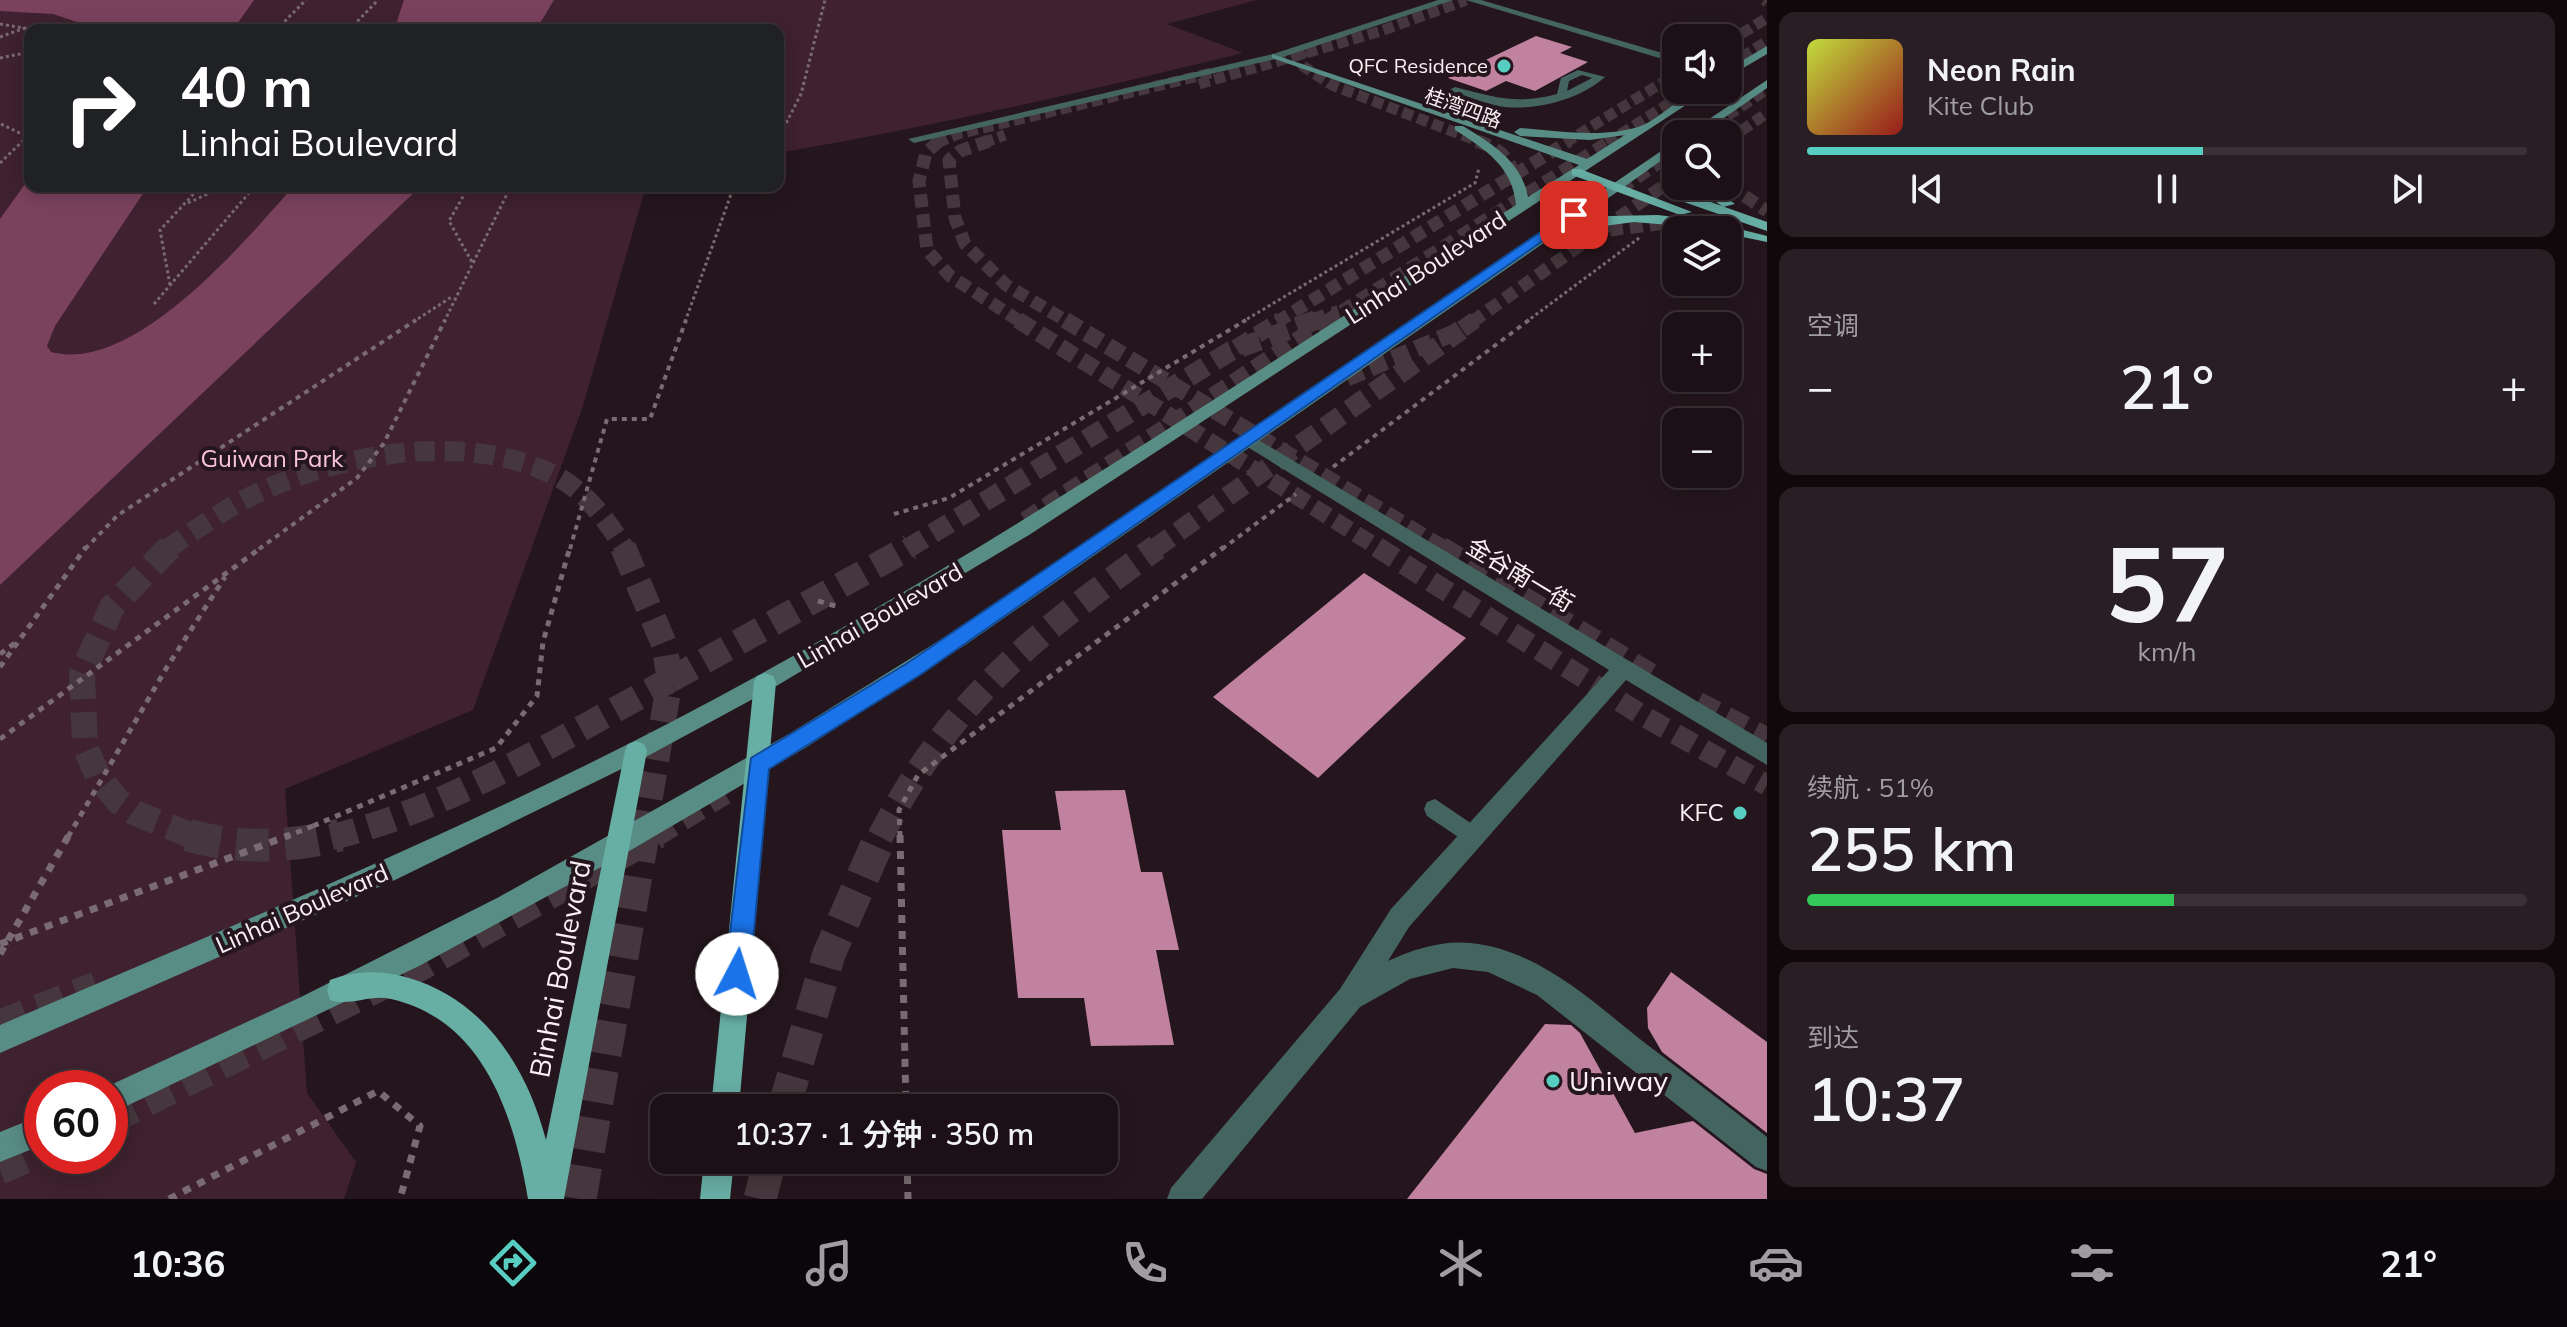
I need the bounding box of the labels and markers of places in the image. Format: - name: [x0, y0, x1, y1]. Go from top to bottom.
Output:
- place label: QFC Residence: [1348, 53, 1488, 78]
- marker: QFC Residence: [1495, 57, 1513, 75]
- pin: [1540, 181, 1608, 249]
- place label: KFC: [1679, 797, 1724, 827]
- marker: KFC: [1731, 804, 1749, 822]
- place label: Uniway: [1569, 1063, 1668, 1098]
- marker: Uniway: [1544, 1072, 1562, 1090]

